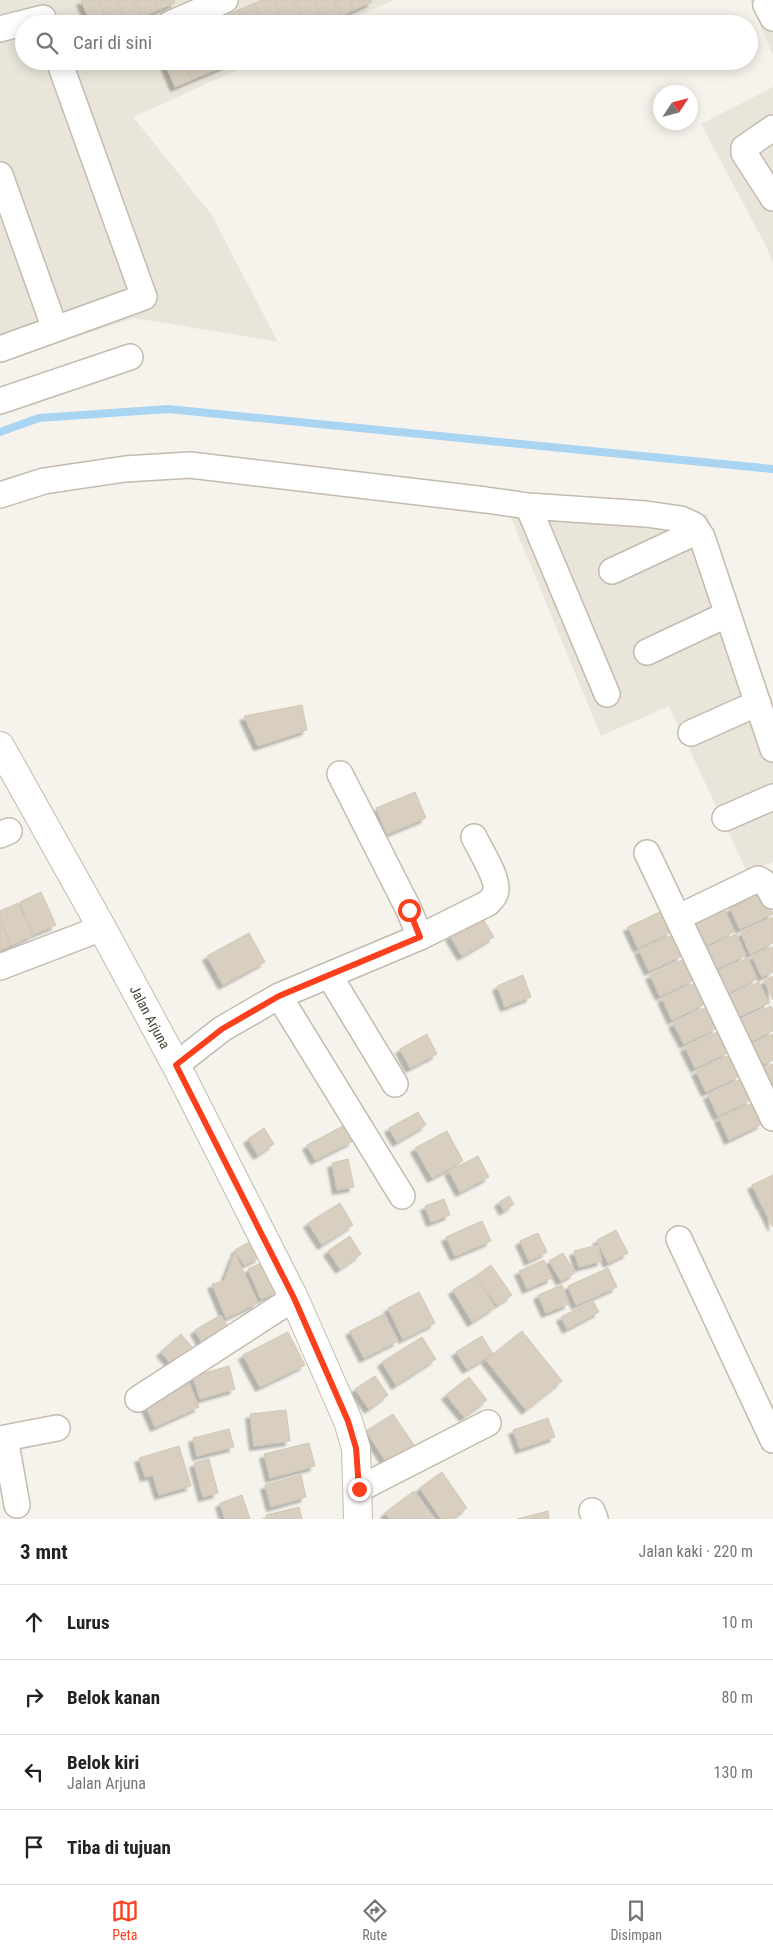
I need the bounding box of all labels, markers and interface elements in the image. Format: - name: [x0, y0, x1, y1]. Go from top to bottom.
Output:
- search box: [15, 15, 758, 70]
- icon: search: [33, 29, 61, 57]
- text: Cari di sini: [73, 31, 152, 54]
- north arrow: [653, 85, 698, 130]
- route start: [398, 899, 421, 922]
- street label: Jalan Arjuna: [127, 983, 173, 1051]
- route end: [348, 1478, 371, 1501]
- text: 3 mnt: [20, 1540, 68, 1564]
- text: Jalan kaki · 220 m: [638, 1542, 753, 1561]
- icon: ahead: [20, 1608, 48, 1636]
- text: Lurus: [67, 1611, 110, 1634]
- text: 10 m: [721, 1613, 753, 1632]
- icon: right: [20, 1683, 48, 1711]
- text: Belok kanan: [67, 1686, 160, 1709]
- text: 80 m: [721, 1688, 753, 1707]
- text: Belok kiri: [67, 1751, 139, 1774]
- icon: left: [20, 1758, 48, 1786]
- text: 130 m: [714, 1763, 753, 1782]
- text: Jalan Arjuna: [67, 1774, 146, 1793]
- icon: arrive: [20, 1833, 48, 1861]
- text: Tiba di tujuan: [67, 1836, 171, 1859]
- tab: Peta: [111, 1897, 139, 1943]
- tab: Rute: [361, 1897, 389, 1943]
- tab: Disimpan: [610, 1897, 662, 1943]

